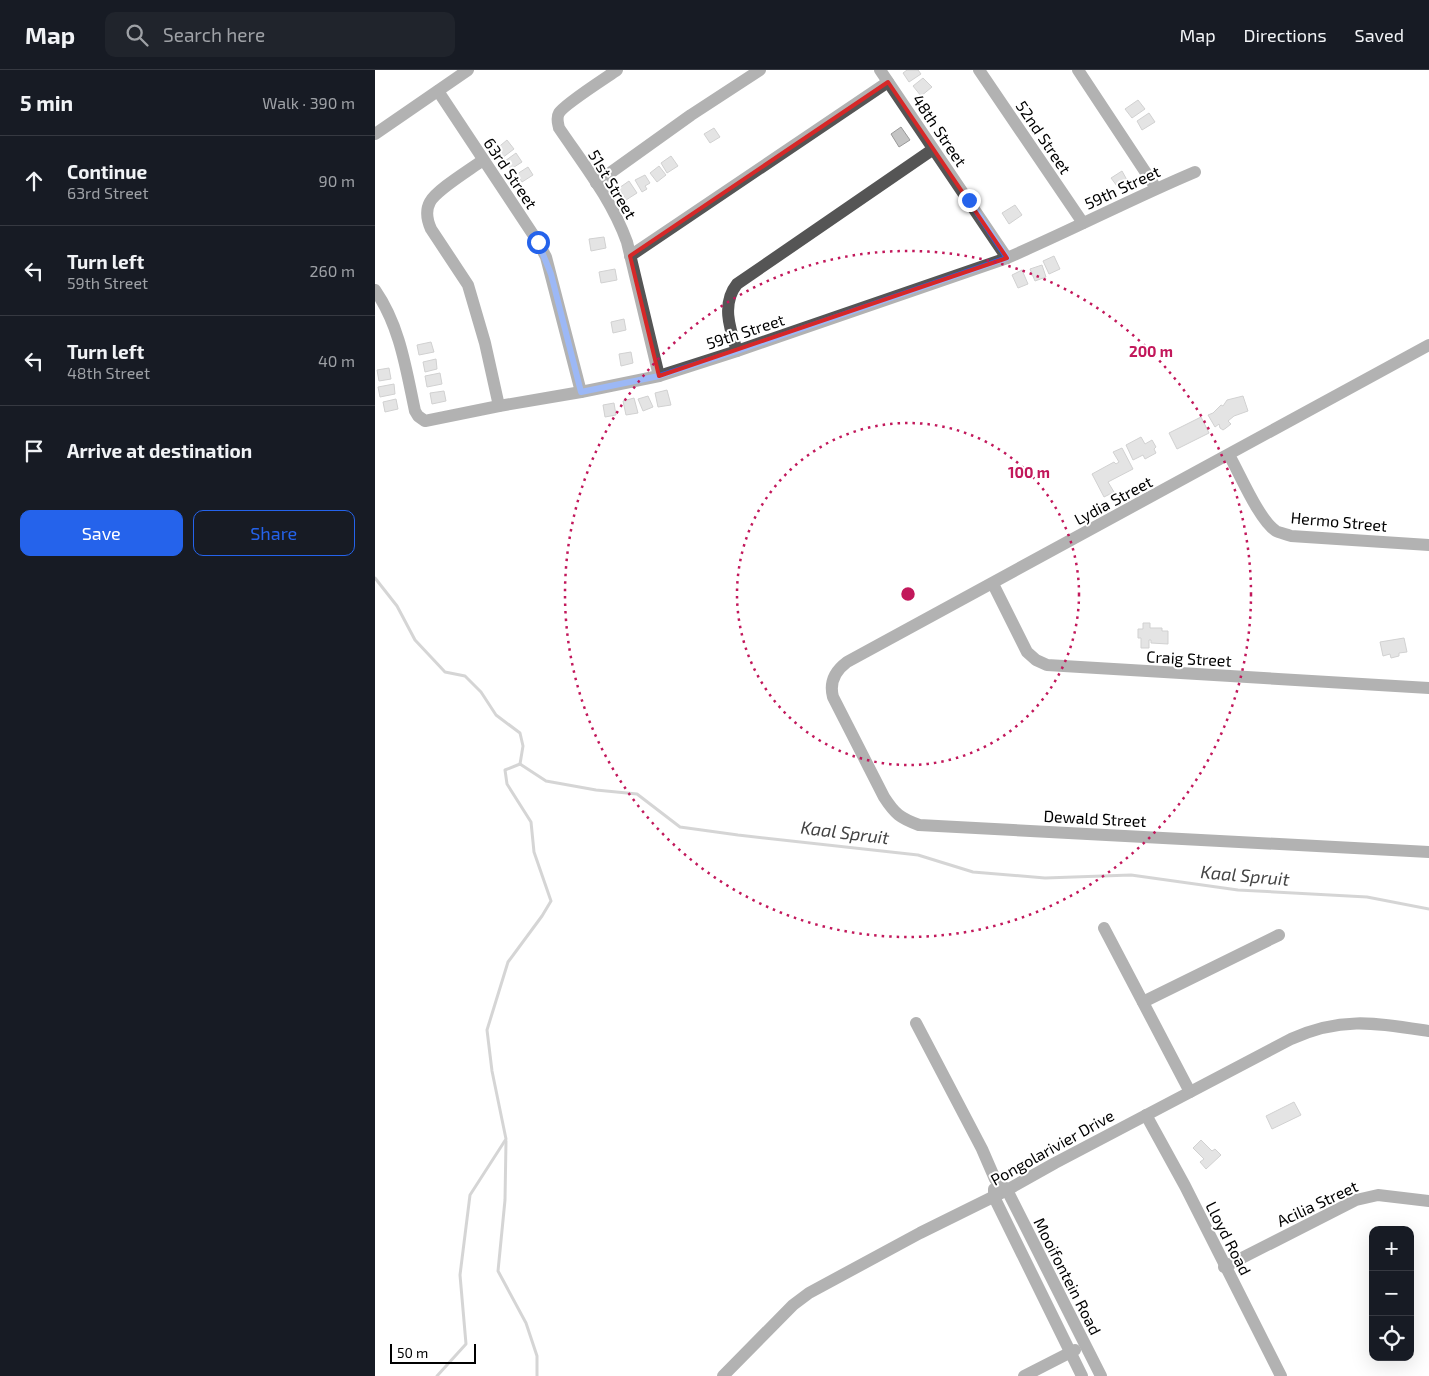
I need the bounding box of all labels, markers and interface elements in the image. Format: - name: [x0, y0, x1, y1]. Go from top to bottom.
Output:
- search box: [105, 12, 455, 57]
- text: Map: [25, 20, 75, 49]
- icon: search: [123, 21, 151, 49]
- text: Search here: [163, 23, 265, 46]
- text: Map: [1179, 24, 1216, 46]
- text: Directions: [1244, 24, 1327, 46]
- text: Saved: [1355, 24, 1404, 46]
- text: 5 min: [20, 90, 73, 115]
- street label: 48th Street: [909, 90, 971, 170]
- text: Walk · 390 m: [262, 93, 355, 112]
- street label: 52nd Street: [1013, 97, 1075, 177]
- street label: 63rd Street: [480, 134, 542, 212]
- street label: 51st Street: [585, 146, 641, 222]
- text: Continue: [67, 160, 147, 183]
- street label: 59th Street: [1081, 161, 1163, 213]
- icon: ahead: [20, 167, 48, 195]
- text: 90 m: [319, 171, 355, 190]
- text: 63rd Street: [67, 183, 149, 202]
- route end: [958, 189, 981, 212]
- route start: [527, 231, 550, 254]
- text: Turn left: [67, 250, 144, 273]
- icon: left: [20, 257, 48, 285]
- text: 260 m: [310, 261, 355, 280]
- text: 59th Street: [67, 273, 148, 292]
- street label: 59th Street: [703, 309, 787, 353]
- text: Turn left: [67, 340, 144, 363]
- text: 200 m: [1129, 342, 1173, 360]
- icon: left: [20, 347, 48, 375]
- text: 40 m: [318, 351, 355, 370]
- text: 48th Street: [67, 363, 150, 382]
- icon: arrive: [20, 437, 48, 465]
- text: Arrive at destination: [67, 439, 252, 462]
- text: 100 m: [1008, 463, 1050, 481]
- street label: Lydia Street: [1071, 472, 1155, 528]
- street label: Hermo Street: [1290, 507, 1388, 535]
- button: Save: [20, 510, 183, 556]
- button: Share: [193, 510, 355, 556]
- centre of rings: [899, 585, 917, 603]
- street label: Craig Street: [1146, 646, 1232, 670]
- street label: Dewald Street: [1043, 806, 1147, 830]
- water label: Kaal Spruit: [800, 816, 891, 848]
- water label: Kaal Spruit: [1200, 860, 1290, 890]
- street label: Pongolarivier Drive: [987, 1105, 1117, 1189]
- street label: Acilia Street: [1273, 1176, 1361, 1230]
- street label: Lloyd Road: [1202, 1198, 1256, 1278]
- street label: Mooifontein Road: [1030, 1214, 1106, 1338]
- map controls: [1369, 1226, 1414, 1361]
- button: +: [1369, 1226, 1414, 1271]
- button: −: [1369, 1271, 1414, 1316]
- button: locate: [1369, 1316, 1414, 1361]
- scale bar: [390, 1341, 476, 1364]
- text: 50 m: [397, 1344, 428, 1361]

